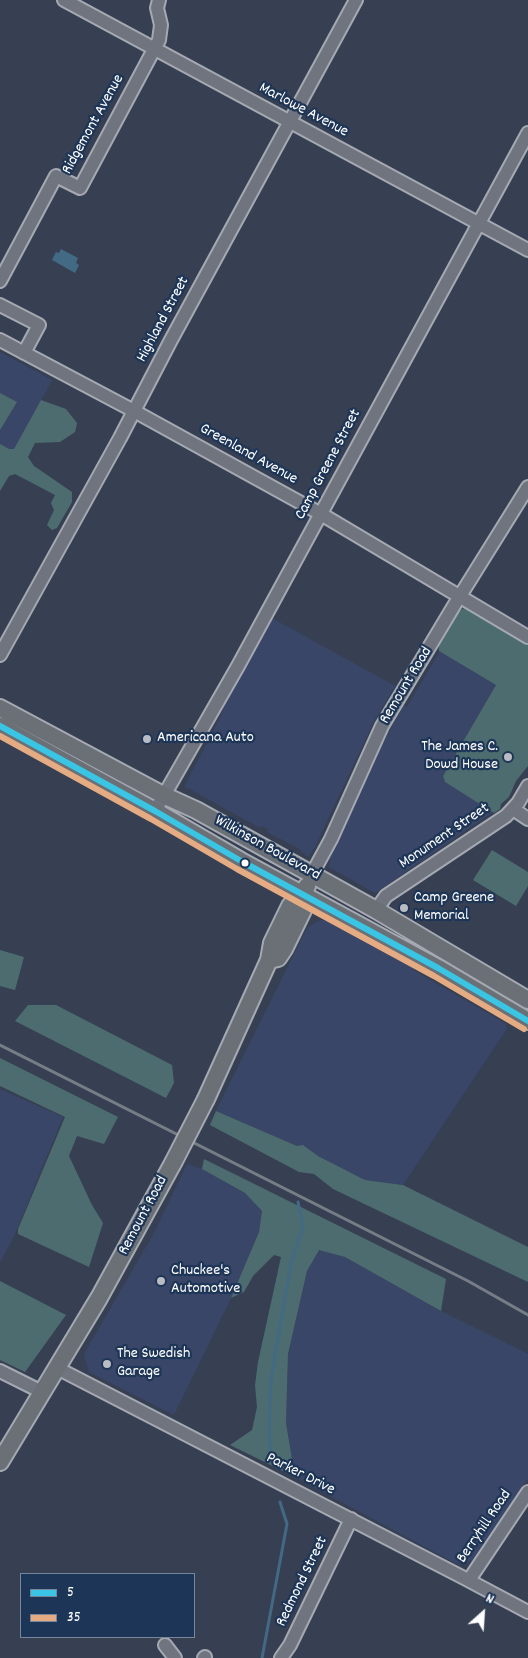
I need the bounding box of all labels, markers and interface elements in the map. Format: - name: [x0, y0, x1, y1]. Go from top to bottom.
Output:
- street label: Ridgemont Avenue: [59, 72, 129, 178]
- street label: Marlowe Avenue: [255, 79, 351, 143]
- street label: Highland Street: [133, 274, 195, 366]
- street label: Camp Greene Street: [292, 406, 366, 524]
- street label: Greenland Avenue: [196, 420, 300, 490]
- street label: Remount Road: [376, 644, 438, 728]
- place label: Americana Auto: [157, 729, 254, 749]
- marker: Americana Auto: [141, 733, 153, 745]
- place label: The James C. Dowd House: [421, 738, 498, 776]
- marker: The James C. Dowd House: [502, 751, 514, 763]
- street label: Monument Street: [396, 800, 494, 874]
- street label: Wilkinson Boulevard: [211, 812, 323, 886]
- unlabelled marker: [240, 858, 250, 868]
- place label: Camp Greene Memorial: [414, 889, 494, 927]
- marker: Camp Greene Memorial: [398, 902, 410, 914]
- street label: Remount Road: [115, 1173, 173, 1259]
- place label: Chuckee's Automotive: [171, 1262, 240, 1300]
- marker: Chuckee's Automotive: [155, 1275, 167, 1287]
- place label: The Swedish Garage: [117, 1345, 190, 1383]
- marker: The Swedish Garage: [101, 1358, 113, 1370]
- street label: Parker Drive: [262, 1449, 338, 1501]
- street label: Berryhill Road: [453, 1487, 517, 1567]
- street label: Redmond Street: [273, 1534, 333, 1630]
- legend: [20, 1573, 195, 1638]
- text: 5: [67, 1582, 74, 1604]
- north arrow: [458, 1588, 508, 1638]
- text: N: [482, 1589, 497, 1610]
- text: 35: [67, 1607, 81, 1629]

